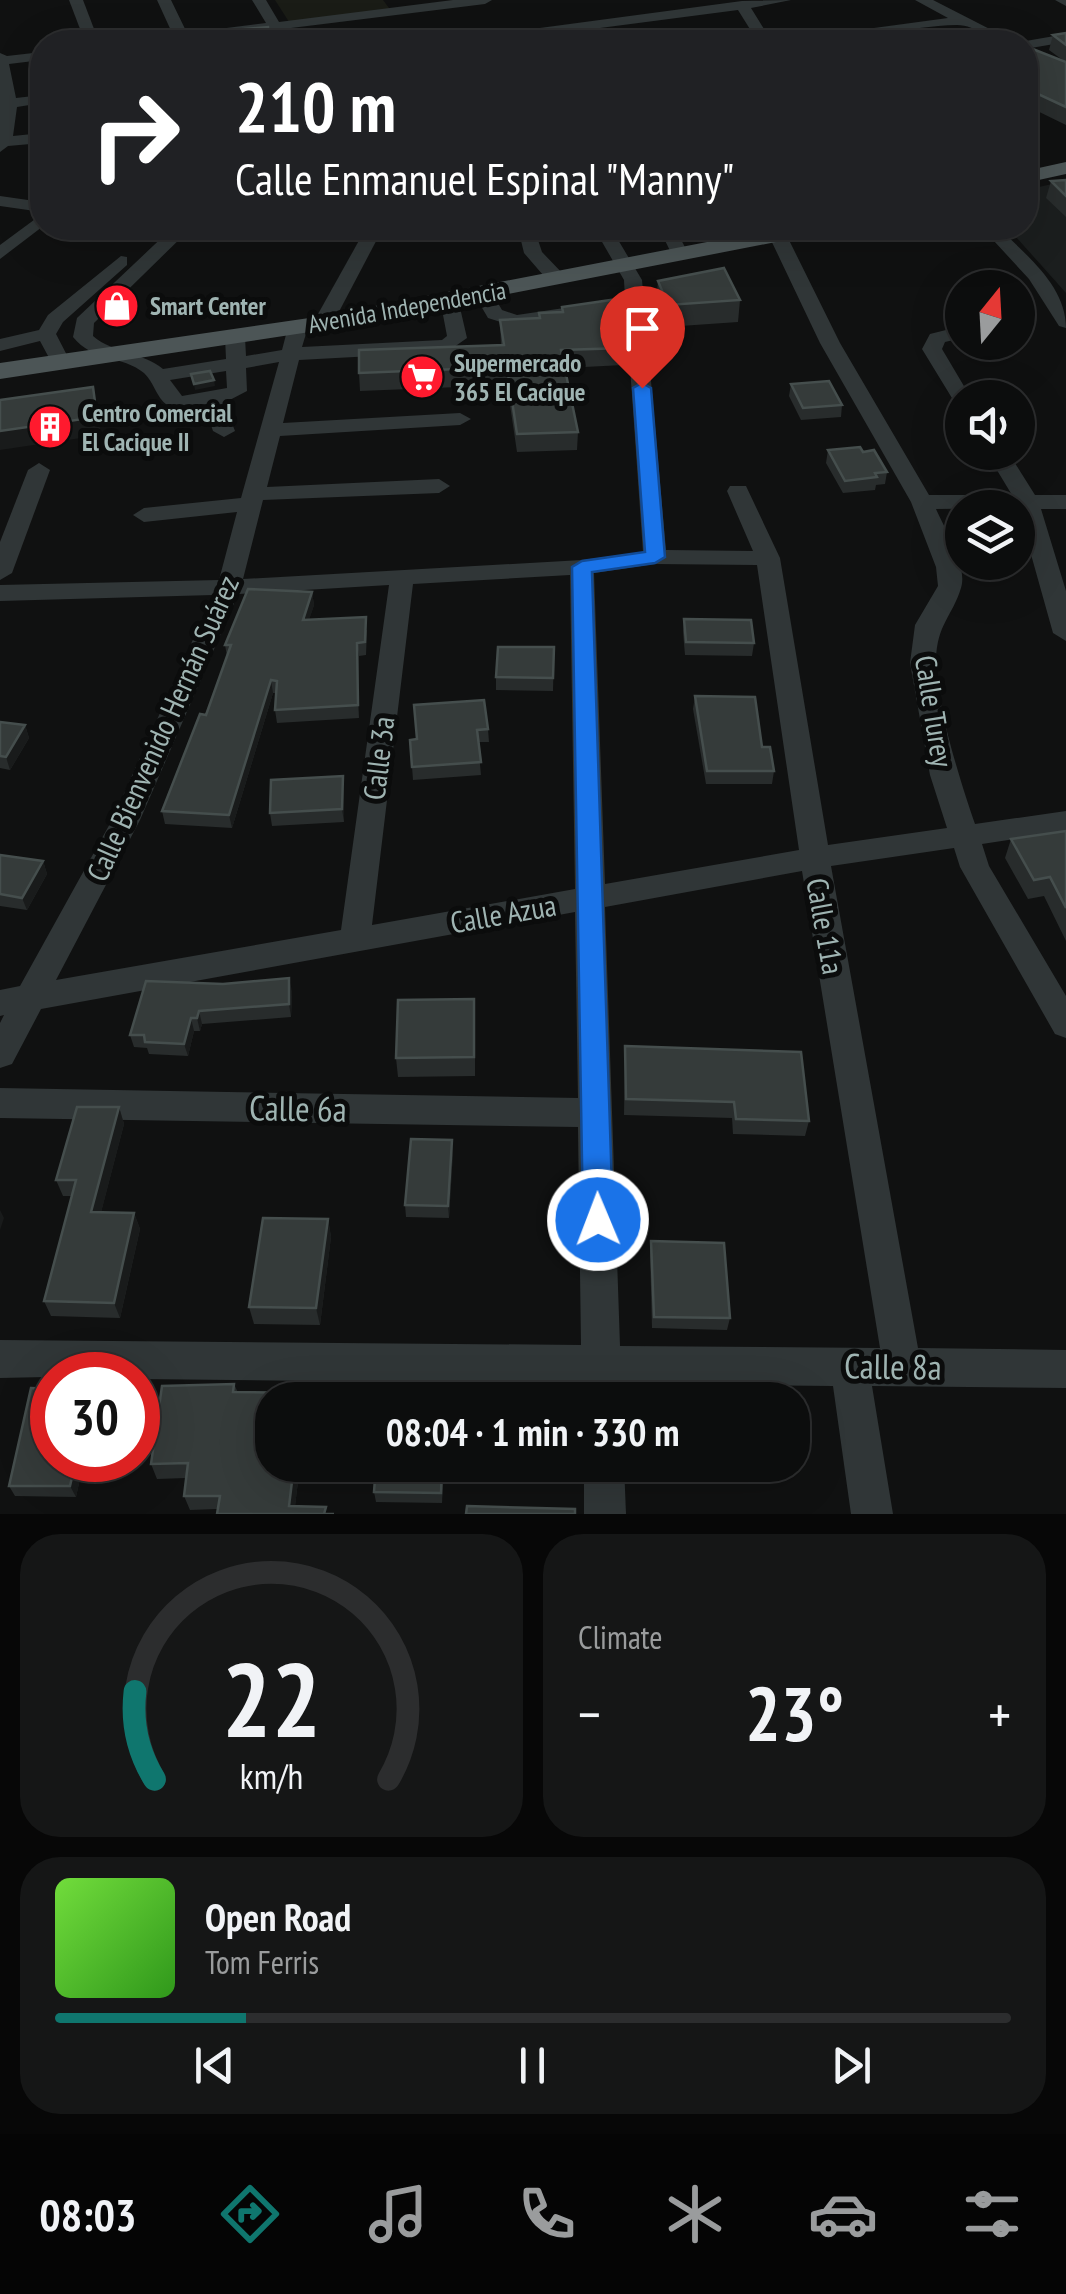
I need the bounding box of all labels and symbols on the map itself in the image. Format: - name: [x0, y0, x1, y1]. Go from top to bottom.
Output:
- north arrow: [945, 270, 1035, 360]
- street label: Avenida Independencia: [306, 274, 508, 340]
- shop icon: Smart Center: [94, 283, 140, 329]
- pin: [600, 286, 685, 389]
- place label: Smart Center: [150, 290, 267, 322]
- place label: Supermercado 365 El Cacique: [454, 347, 585, 408]
- supermarket icon: Supermercado 365 El Cacique: [399, 354, 445, 400]
- place label: Centro Comercial El Cacique II: [82, 397, 233, 458]
- building icon: Centro Comercial El Cacique II: [27, 404, 73, 450]
- street label: Calle Bienvenido Hernán Suárez: [77, 569, 247, 887]
- street label: Calle Turey: [907, 652, 963, 770]
- street label: Calle 3a: [354, 714, 402, 802]
- street label: Calle 11a: [798, 875, 854, 977]
- street label: Calle Azua: [447, 885, 559, 941]
- street label: Calle 6a: [249, 1084, 347, 1132]
- position arrow: [546, 1168, 650, 1272]
- street label: Calle 8a: [844, 1342, 942, 1390]
- speed limit sign: 30: [30, 1352, 160, 1482]

